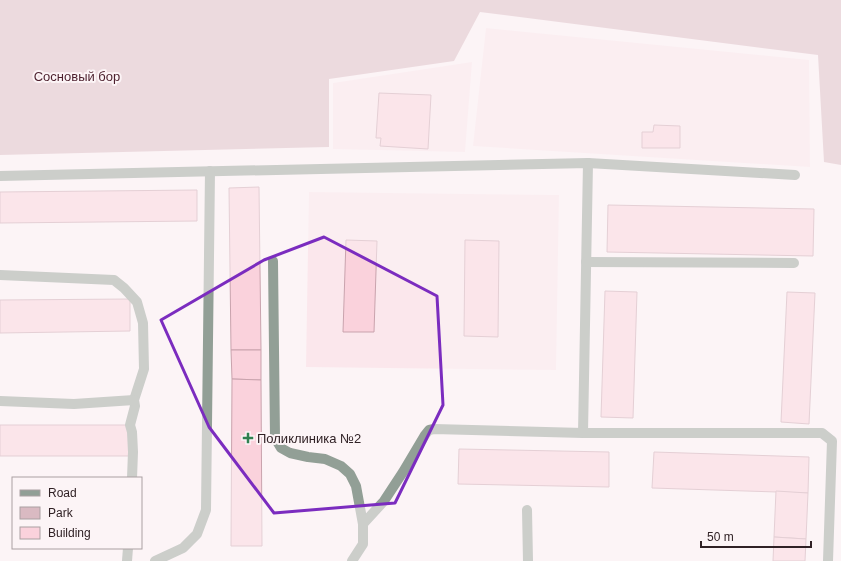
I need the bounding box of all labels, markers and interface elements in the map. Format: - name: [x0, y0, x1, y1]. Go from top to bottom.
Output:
- park label: Сосновый бор: [34, 69, 120, 84]
- place label: Поликлиника №2: [257, 431, 361, 446]
- marker: Поликлиника №2: [242, 432, 254, 444]
- legend: [12, 477, 142, 549]
- text: Road: [48, 486, 77, 500]
- text: Park: [48, 506, 74, 520]
- scale bar: [701, 523, 811, 549]
- text: Building: [48, 526, 91, 540]
- text: 50 m: [707, 530, 734, 544]

